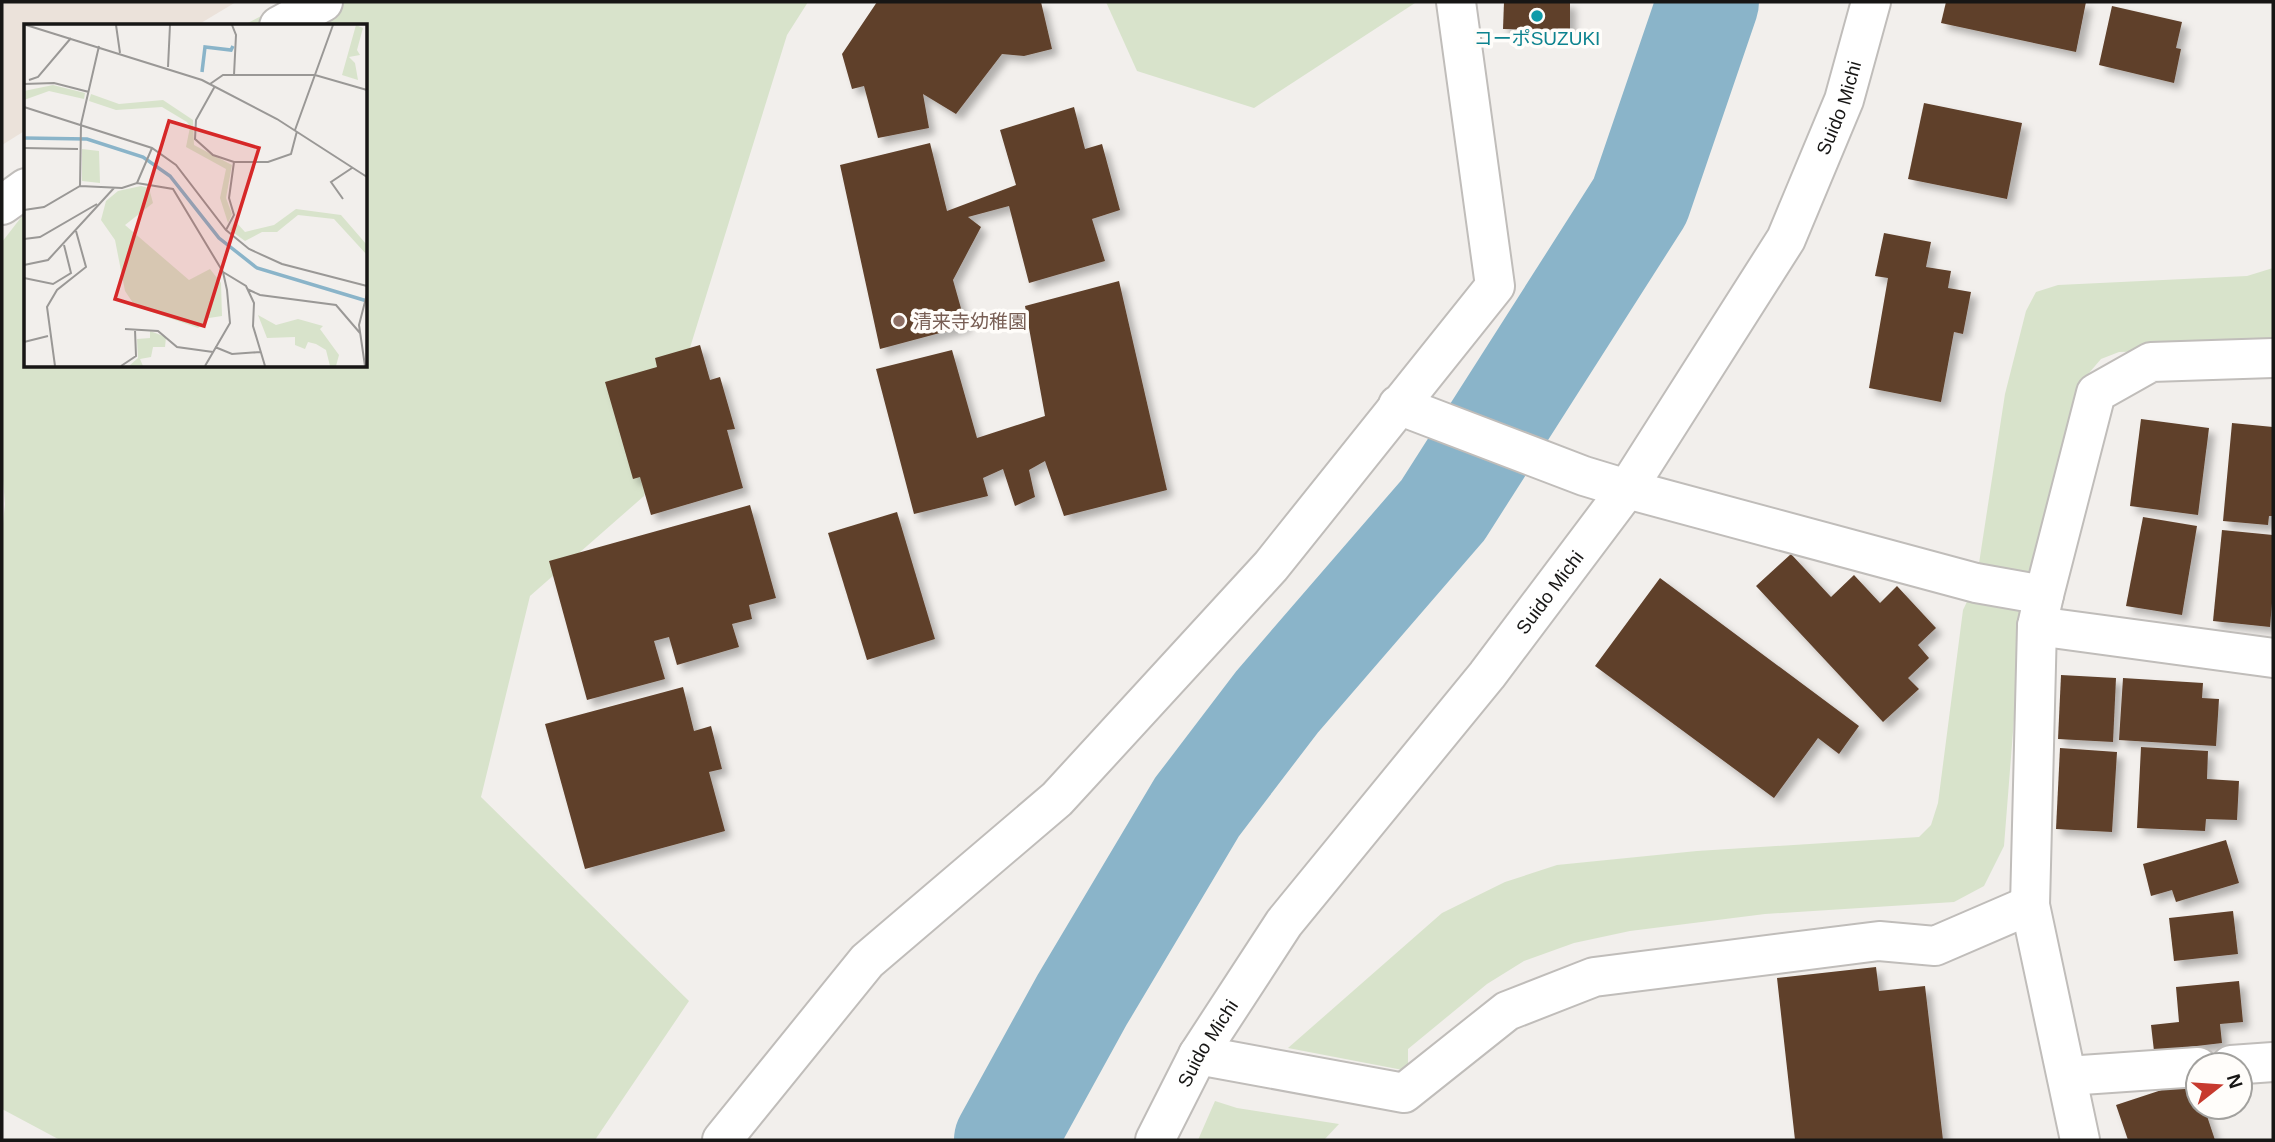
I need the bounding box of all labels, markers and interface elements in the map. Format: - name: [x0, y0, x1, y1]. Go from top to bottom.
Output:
- marker: コーポSUZUKI: [1529, 8, 1545, 24]
- inset map: [24, 24, 368, 368]
- place label: コーポSUZUKI: [1474, 28, 1600, 49]
- street label: Suido Michi: [1812, 58, 1865, 158]
- place label: 清来寺幼稚園: [913, 311, 1027, 332]
- marker: 清来寺幼稚園: [891, 313, 907, 329]
- street label: Suido Michi: [1511, 547, 1587, 638]
- street label: Suido Michi: [1173, 996, 1242, 1090]
- north arrow: [2184, 1051, 2254, 1121]
- text: N: [2223, 1072, 2247, 1091]

